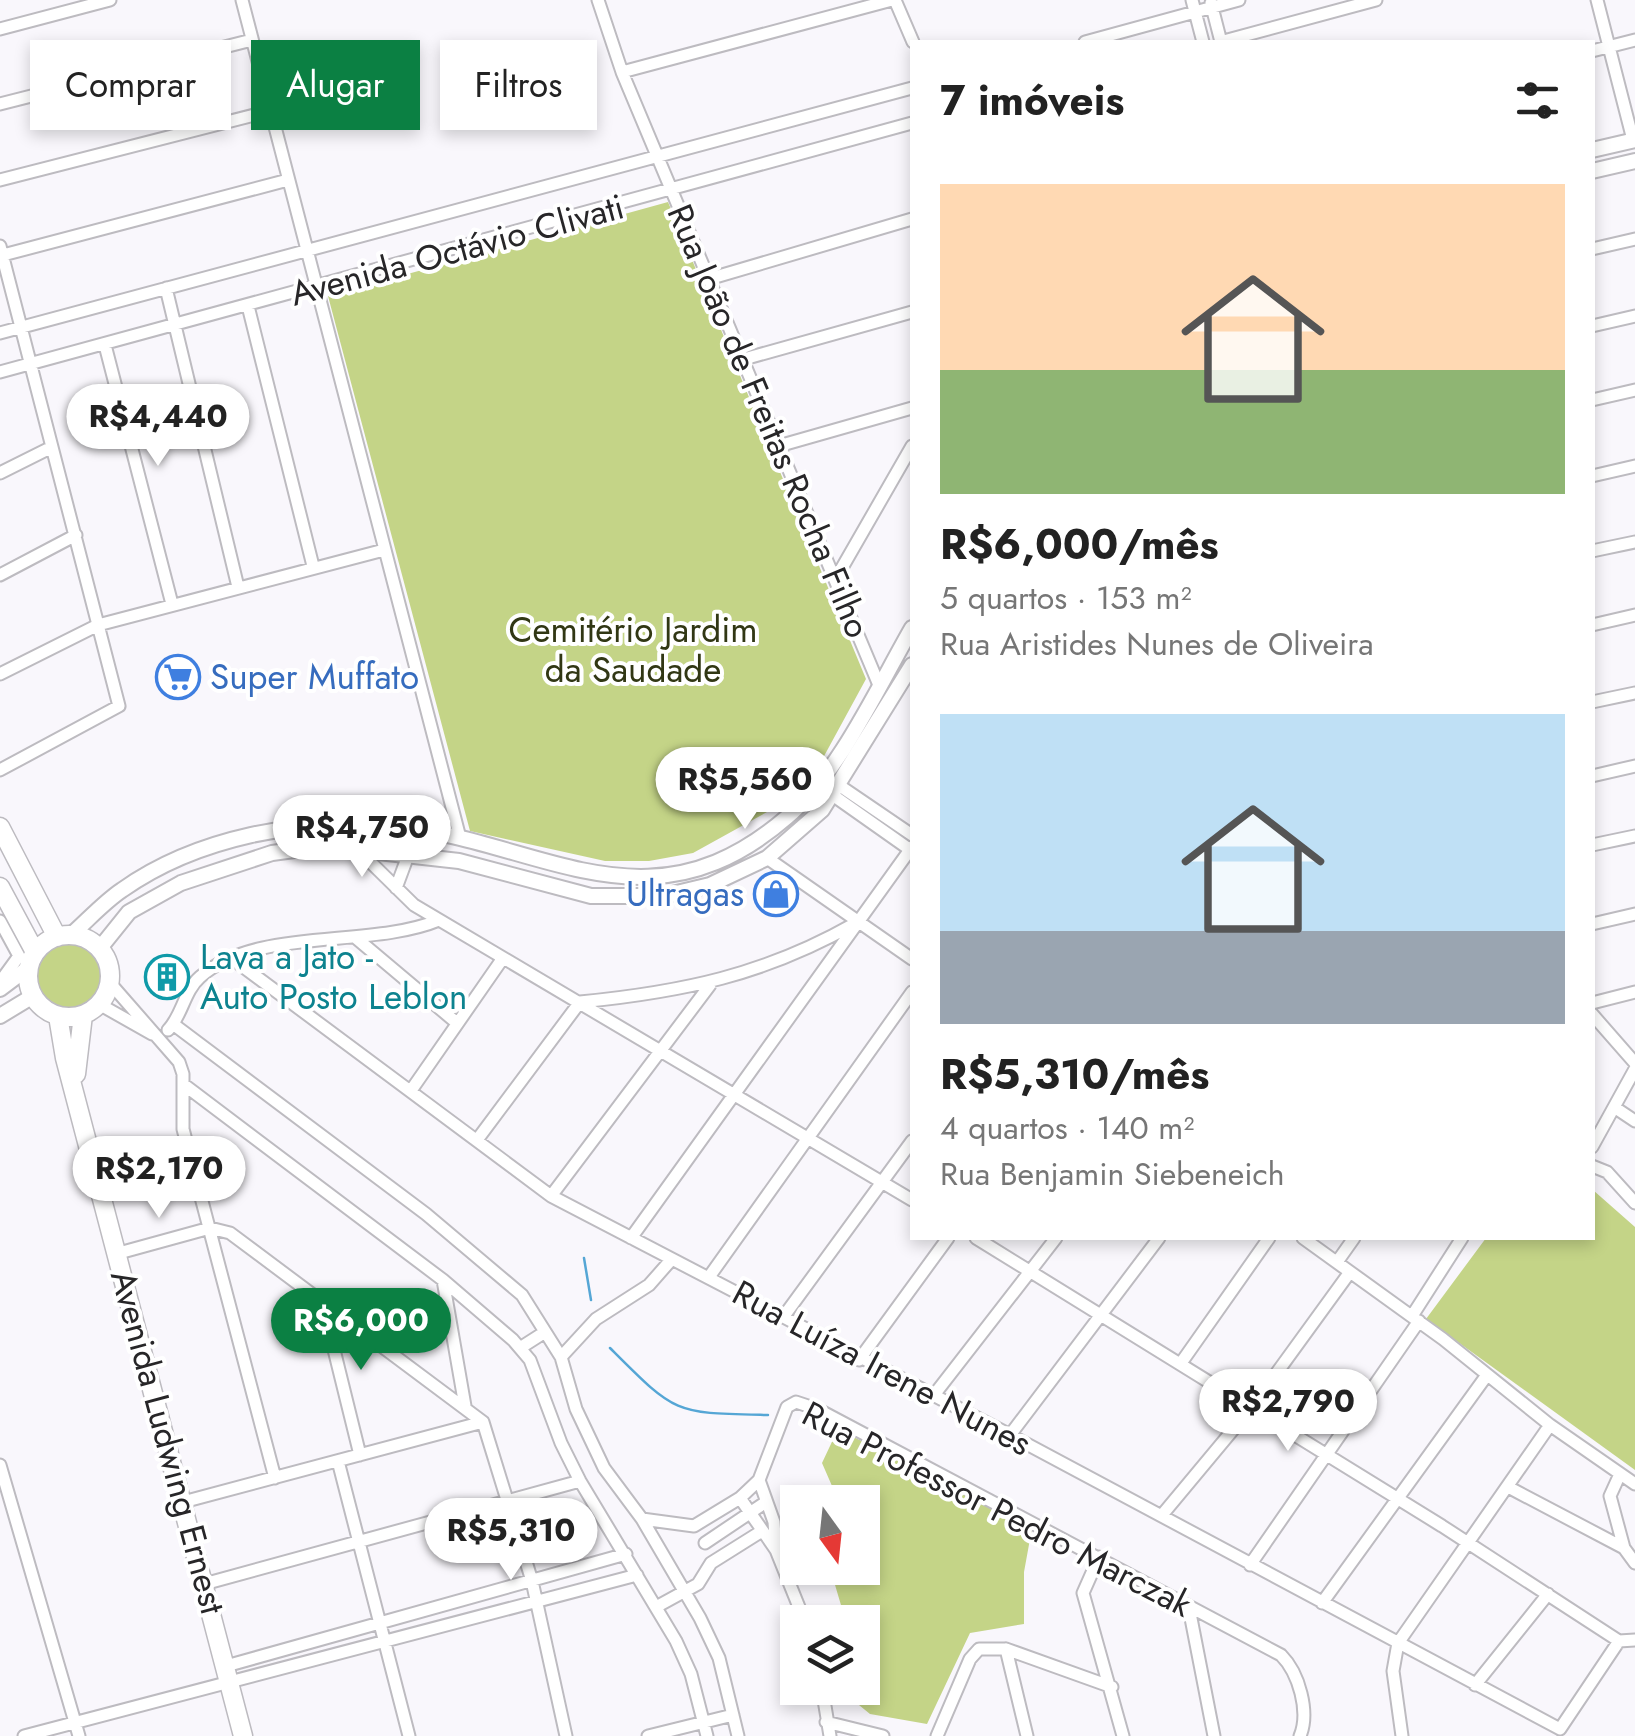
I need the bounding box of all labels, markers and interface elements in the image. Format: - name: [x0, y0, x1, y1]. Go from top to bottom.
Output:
- chip: Comprar: [30, 40, 231, 130]
- chip: Alugar: [251, 40, 420, 130]
- chip: Filtros: [440, 40, 597, 130]
- text: 7 imóveis: [940, 70, 1124, 131]
- icon: filters: [1510, 73, 1565, 128]
- street label: Avenida Octávio Clivati: [285, 181, 629, 319]
- street label: Rua João de Freitas Rocha Filho: [655, 197, 883, 645]
- icon: home: [1163, 249, 1343, 429]
- pin: R$4,440: [66, 384, 250, 469]
- text: R$4,440: [88, 393, 228, 439]
- text: R$6,000/mês: [940, 514, 1219, 575]
- text: 5 quartos · 153 m²: [940, 575, 1191, 621]
- park label: Cemitério Jardim da Saudade: [508, 605, 758, 695]
- text: Rua Aristides Nunes de Oliveira: [940, 621, 1374, 667]
- place label: Super Muffato: [210, 652, 419, 702]
- supermarket icon: Super Muffato: [155, 654, 201, 700]
- pin: R$5,560: [653, 747, 837, 832]
- text: R$5,560: [678, 756, 812, 802]
- icon: home: [1163, 779, 1343, 959]
- pin: R$4,750: [270, 795, 454, 880]
- text: R$4,750: [295, 804, 429, 850]
- place label: Ultragas: [626, 869, 744, 919]
- shop icon: Ultragas: [753, 871, 799, 917]
- place label: Lava a Jato - Auto Posto Leblon: [200, 932, 467, 1022]
- building icon: Lava a Jato - Auto Posto Leblon: [144, 954, 190, 1000]
- text: R$5,310/mês: [940, 1044, 1210, 1105]
- text: 4 quartos · 140 m²: [940, 1105, 1194, 1151]
- pin: R$2,170: [67, 1136, 251, 1221]
- text: R$2,170: [95, 1145, 223, 1191]
- text: Rua Benjamin Siebeneich: [940, 1151, 1285, 1197]
- street label: Avenida Ludwing Ernest: [98, 1264, 238, 1620]
- street label: Rua Luíza Irene Nunes: [724, 1268, 1040, 1468]
- pin: R$6,000: [269, 1288, 453, 1373]
- text: R$6,000: [293, 1297, 429, 1343]
- pin: R$2,790: [1196, 1369, 1380, 1454]
- text: R$2,790: [1221, 1378, 1355, 1424]
- street label: Rua Professor Pedro Marczak: [794, 1389, 1201, 1629]
- north arrow: [780, 1485, 880, 1585]
- map controls: [780, 1485, 880, 1705]
- pin: R$5,310: [419, 1498, 603, 1583]
- text: R$5,310: [447, 1507, 575, 1553]
- button: layers: [780, 1605, 880, 1705]

